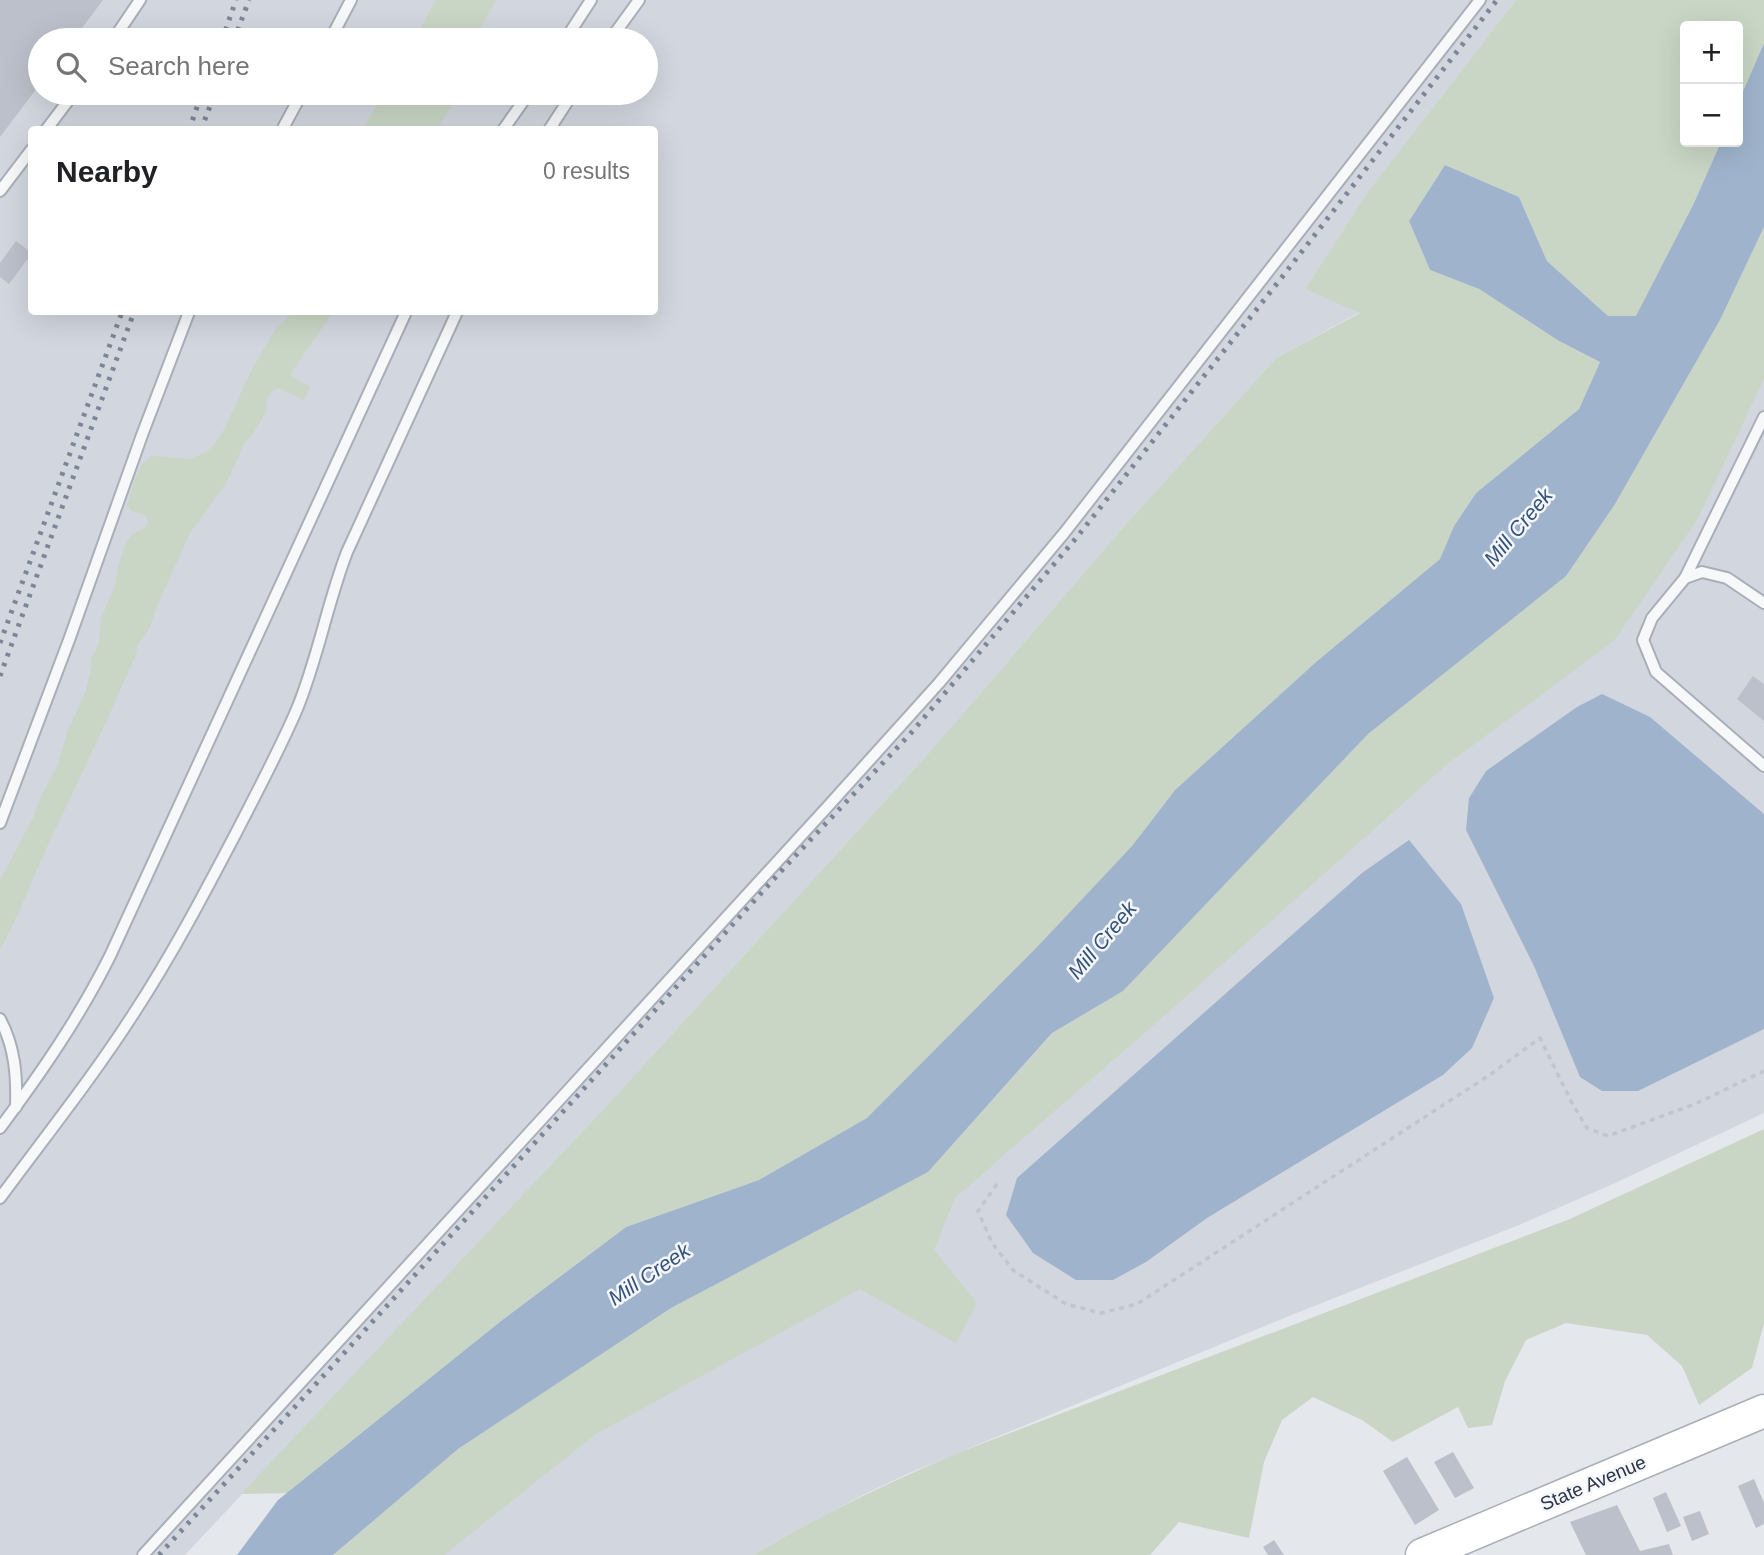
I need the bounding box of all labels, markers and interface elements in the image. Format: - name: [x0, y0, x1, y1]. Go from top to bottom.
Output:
- map controls: [1680, 21, 1743, 147]
- button: +: [1680, 21, 1743, 84]
- search box: [28, 28, 658, 105]
- icon: search: [52, 48, 90, 86]
- text: Search here: [108, 51, 250, 81]
- button: −: [1680, 84, 1743, 147]
- text: Nearby: [56, 155, 158, 188]
- text: 0 results: [543, 158, 630, 184]
- water label: Mill Creek: [1479, 483, 1558, 570]
- water label: Mill Creek: [1063, 896, 1142, 983]
- water label: Mill Creek: [604, 1238, 695, 1310]
- street label: State Avenue: [1537, 1451, 1649, 1515]

